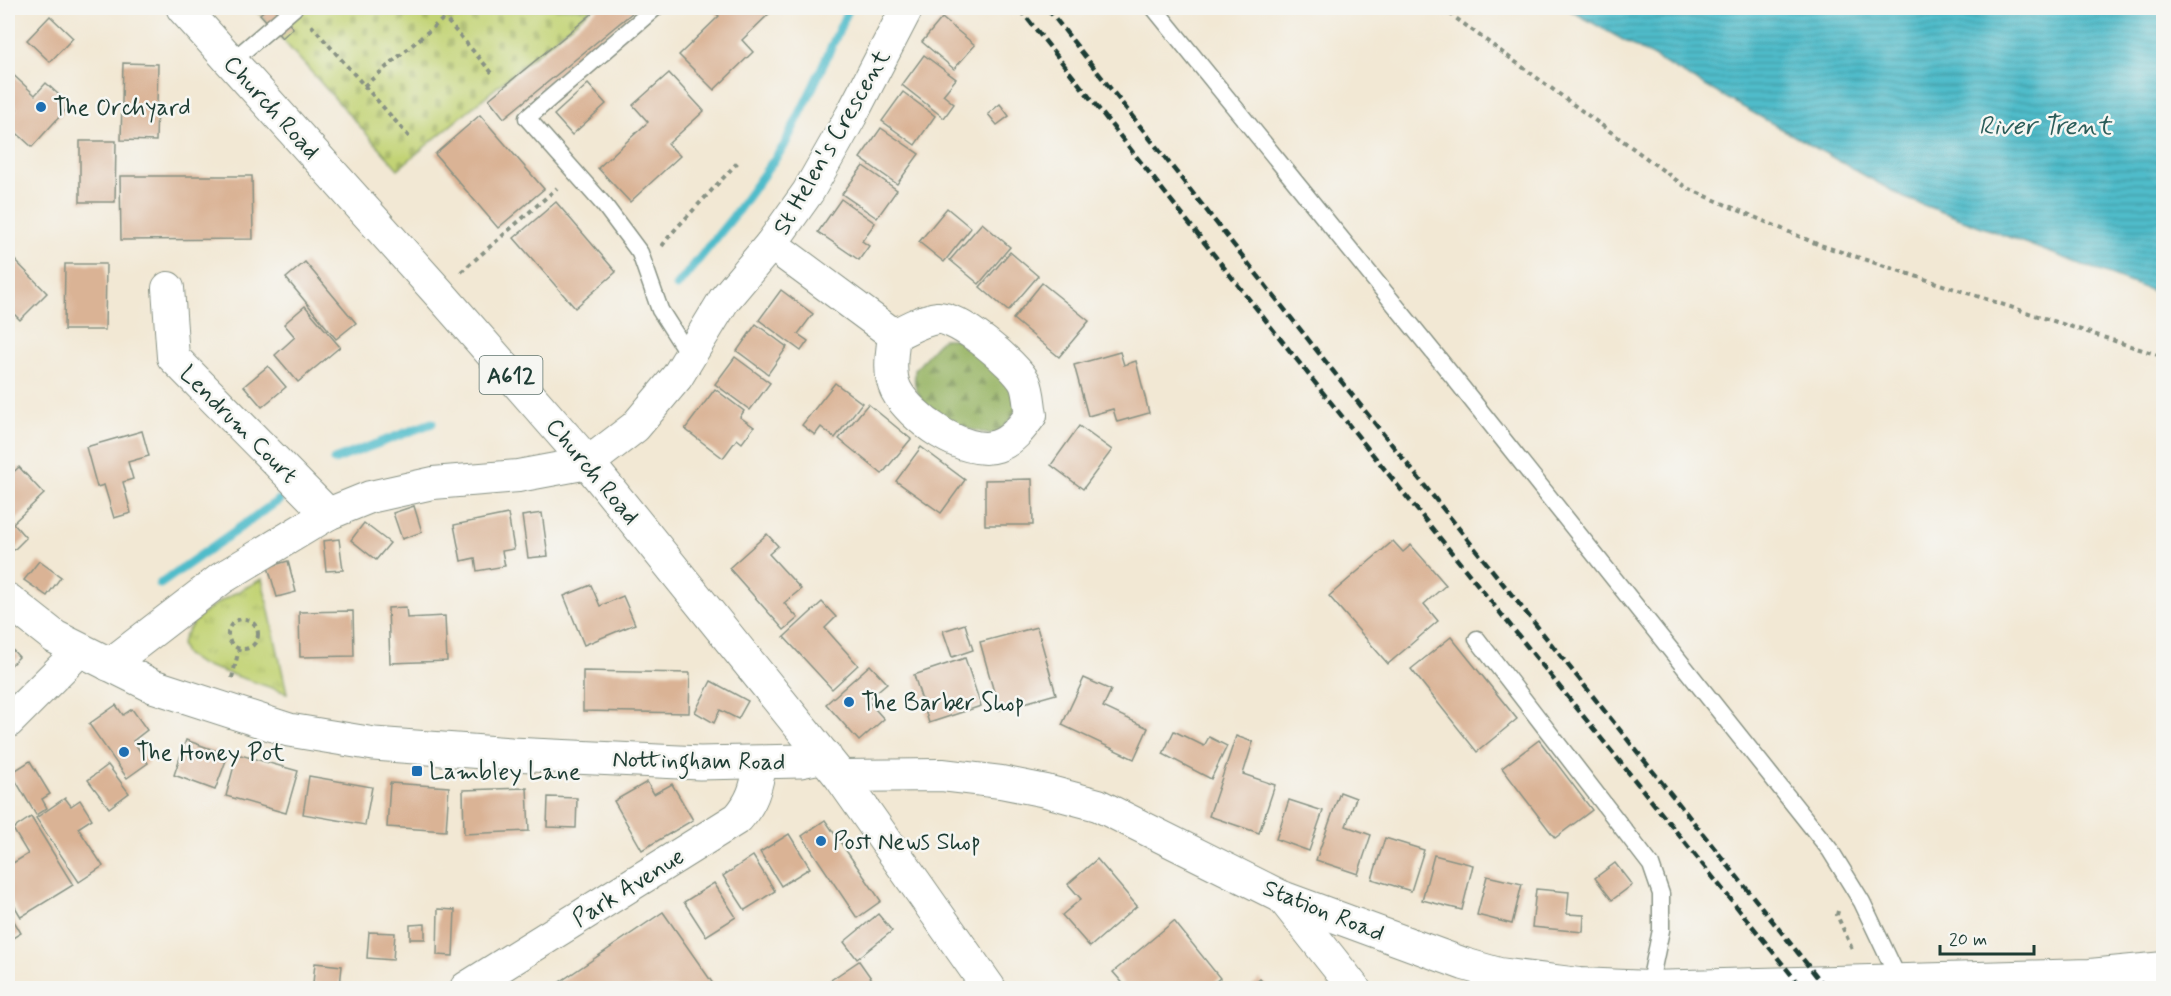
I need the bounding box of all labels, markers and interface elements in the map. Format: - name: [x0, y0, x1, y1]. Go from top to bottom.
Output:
- street label: St Helen's Crescent: [767, 44, 898, 241]
- street label: Church Road: [216, 49, 326, 167]
- place label: The Orchyard: [53, 93, 191, 124]
- marker: The Orchyard: [34, 100, 48, 114]
- water label: River Trent: [1978, 110, 2113, 144]
- road number: A612: [480, 356, 542, 394]
- street label: Lendrum Court: [172, 359, 304, 491]
- street label: Church Road: [538, 412, 646, 532]
- place label: The Barber Shop: [861, 688, 1024, 719]
- marker: The Barber Shop: [842, 695, 856, 709]
- place label: The Honey Pot: [136, 738, 285, 769]
- street label: Nottingham Road: [612, 744, 786, 782]
- marker: The Honey Pot: [117, 745, 131, 759]
- place label: Lambley Lane: [429, 757, 581, 788]
- marker: Lambley Lane: [410, 764, 424, 778]
- place label: Post News Shop: [833, 827, 981, 858]
- marker: Post News Shop: [814, 834, 828, 848]
- street label: Park Avenue: [567, 842, 691, 935]
- street label: Station Road: [1258, 873, 1389, 950]
- scale bar: [1940, 918, 2034, 956]
- text: 20 m: [1949, 928, 1987, 952]

